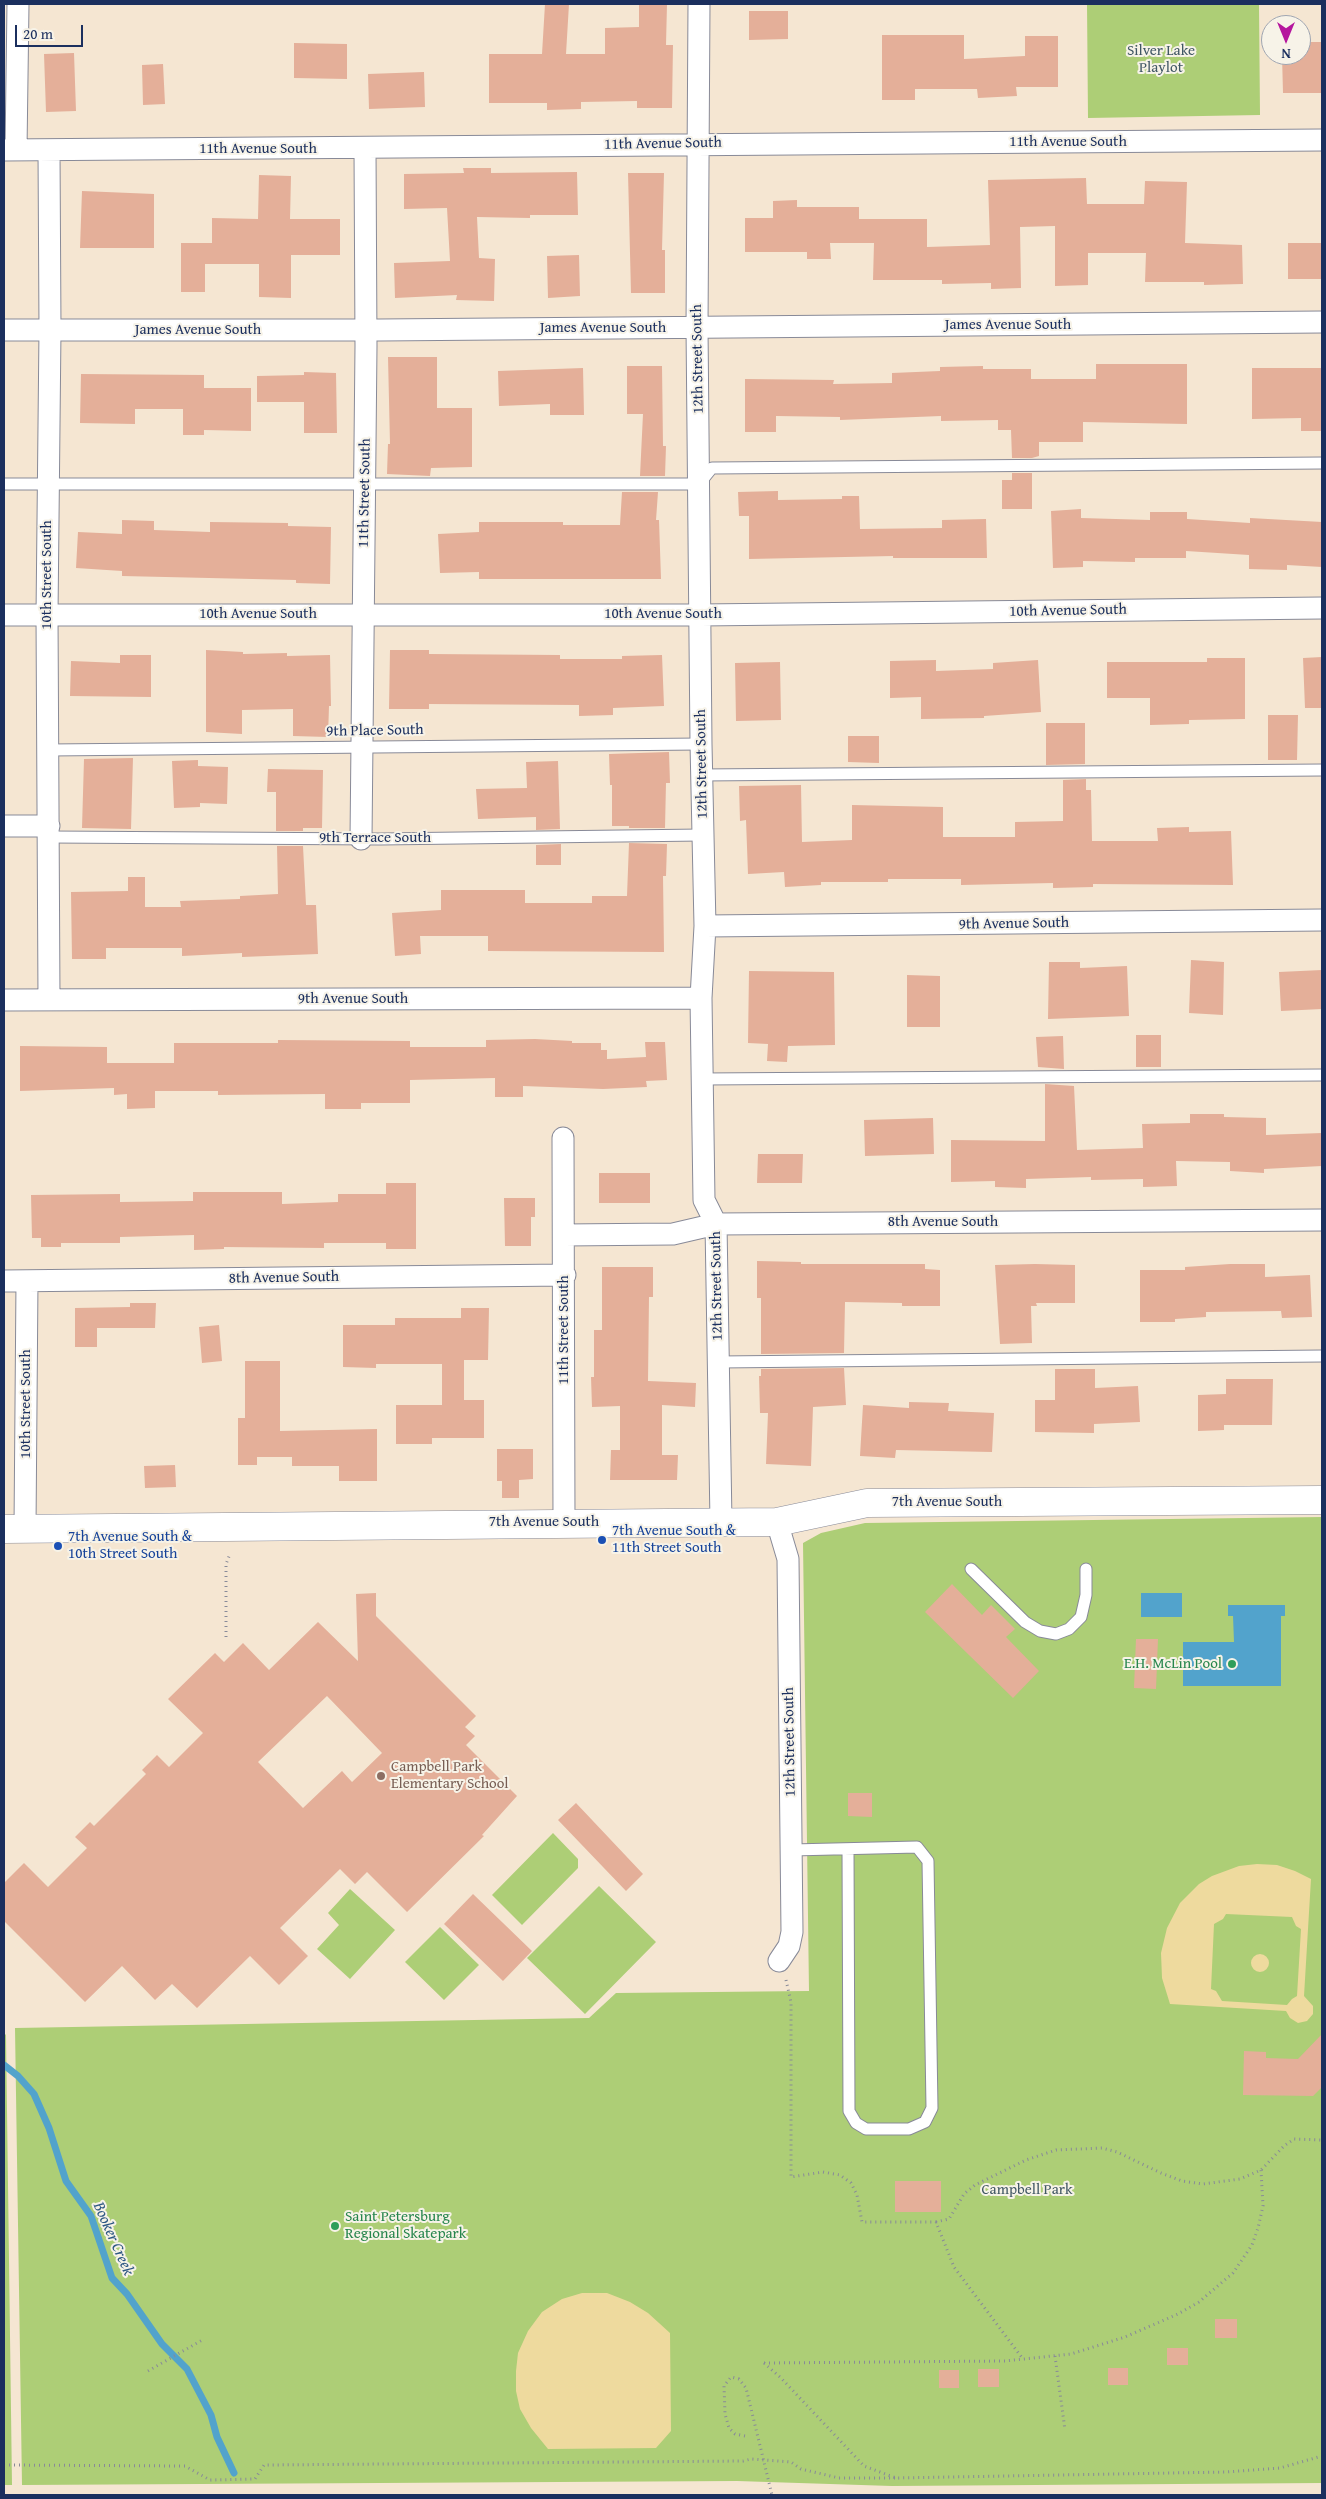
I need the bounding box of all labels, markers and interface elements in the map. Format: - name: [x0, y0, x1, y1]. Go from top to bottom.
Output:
- scale bar: [18, 15, 85, 47]
- north arrow: [1261, 15, 1311, 65]
- text: 20 m: [23, 23, 53, 44]
- park label: Silver Lake Playlot: [1127, 42, 1195, 77]
- text: N: [1281, 44, 1291, 64]
- street label: 11th Avenue South: [1009, 133, 1127, 151]
- street label: 11th Avenue South: [604, 134, 722, 154]
- street label: 11th Avenue South: [199, 140, 317, 158]
- street label: 12th Street South: [688, 304, 708, 414]
- street label: James Avenue South: [945, 316, 1071, 334]
- street label: James Avenue South: [540, 319, 666, 337]
- street label: James Avenue South: [135, 321, 261, 339]
- street label: 11th Street South: [355, 438, 375, 548]
- street label: 10th Street South: [38, 520, 56, 630]
- street label: 10th Avenue South: [1009, 601, 1127, 621]
- street label: 10th Avenue South: [199, 605, 317, 623]
- street label: 10th Avenue South: [604, 605, 722, 623]
- street label: 12th Street South: [692, 709, 712, 819]
- street label: 9th Place South: [326, 721, 424, 741]
- street label: 9th Terrace South: [319, 829, 431, 847]
- street label: 9th Avenue South: [959, 914, 1069, 934]
- street label: 9th Avenue South: [298, 990, 408, 1008]
- street label: 8th Avenue South: [888, 1213, 998, 1231]
- street label: 12th Street South: [707, 1231, 727, 1341]
- street label: 8th Avenue South: [229, 1268, 339, 1288]
- street label: 11th Street South: [555, 1275, 573, 1385]
- street label: 10th Street South: [17, 1349, 35, 1459]
- street label: 7th Avenue South: [892, 1493, 1002, 1511]
- street label: 7th Avenue South: [489, 1513, 599, 1531]
- place label: 7th Avenue South & 11th Street South: [612, 1522, 736, 1557]
- place label: 7th Avenue South & 10th Street South: [68, 1528, 192, 1563]
- marker: 7th Avenue South & 11th Street South: [596, 1534, 608, 1546]
- marker: 7th Avenue South & 10th Street South: [52, 1540, 64, 1552]
- place label: E.H. McLin Pool: [1124, 1655, 1222, 1673]
- marker: E.H. McLin Pool: [1226, 1658, 1238, 1670]
- street label: 12th Street South: [780, 1687, 800, 1797]
- place label: Campbell Park Elementary School: [391, 1758, 509, 1793]
- marker: Campbell Park Elementary School: [375, 1770, 387, 1782]
- park label: Campbell Park: [981, 2181, 1073, 2199]
- water label: Booker Creek: [88, 2199, 138, 2279]
- place label: Saint Petersburg Regional Skatepark: [345, 2208, 466, 2243]
- marker: Saint Petersburg Regional Skatepark: [329, 2220, 341, 2232]

